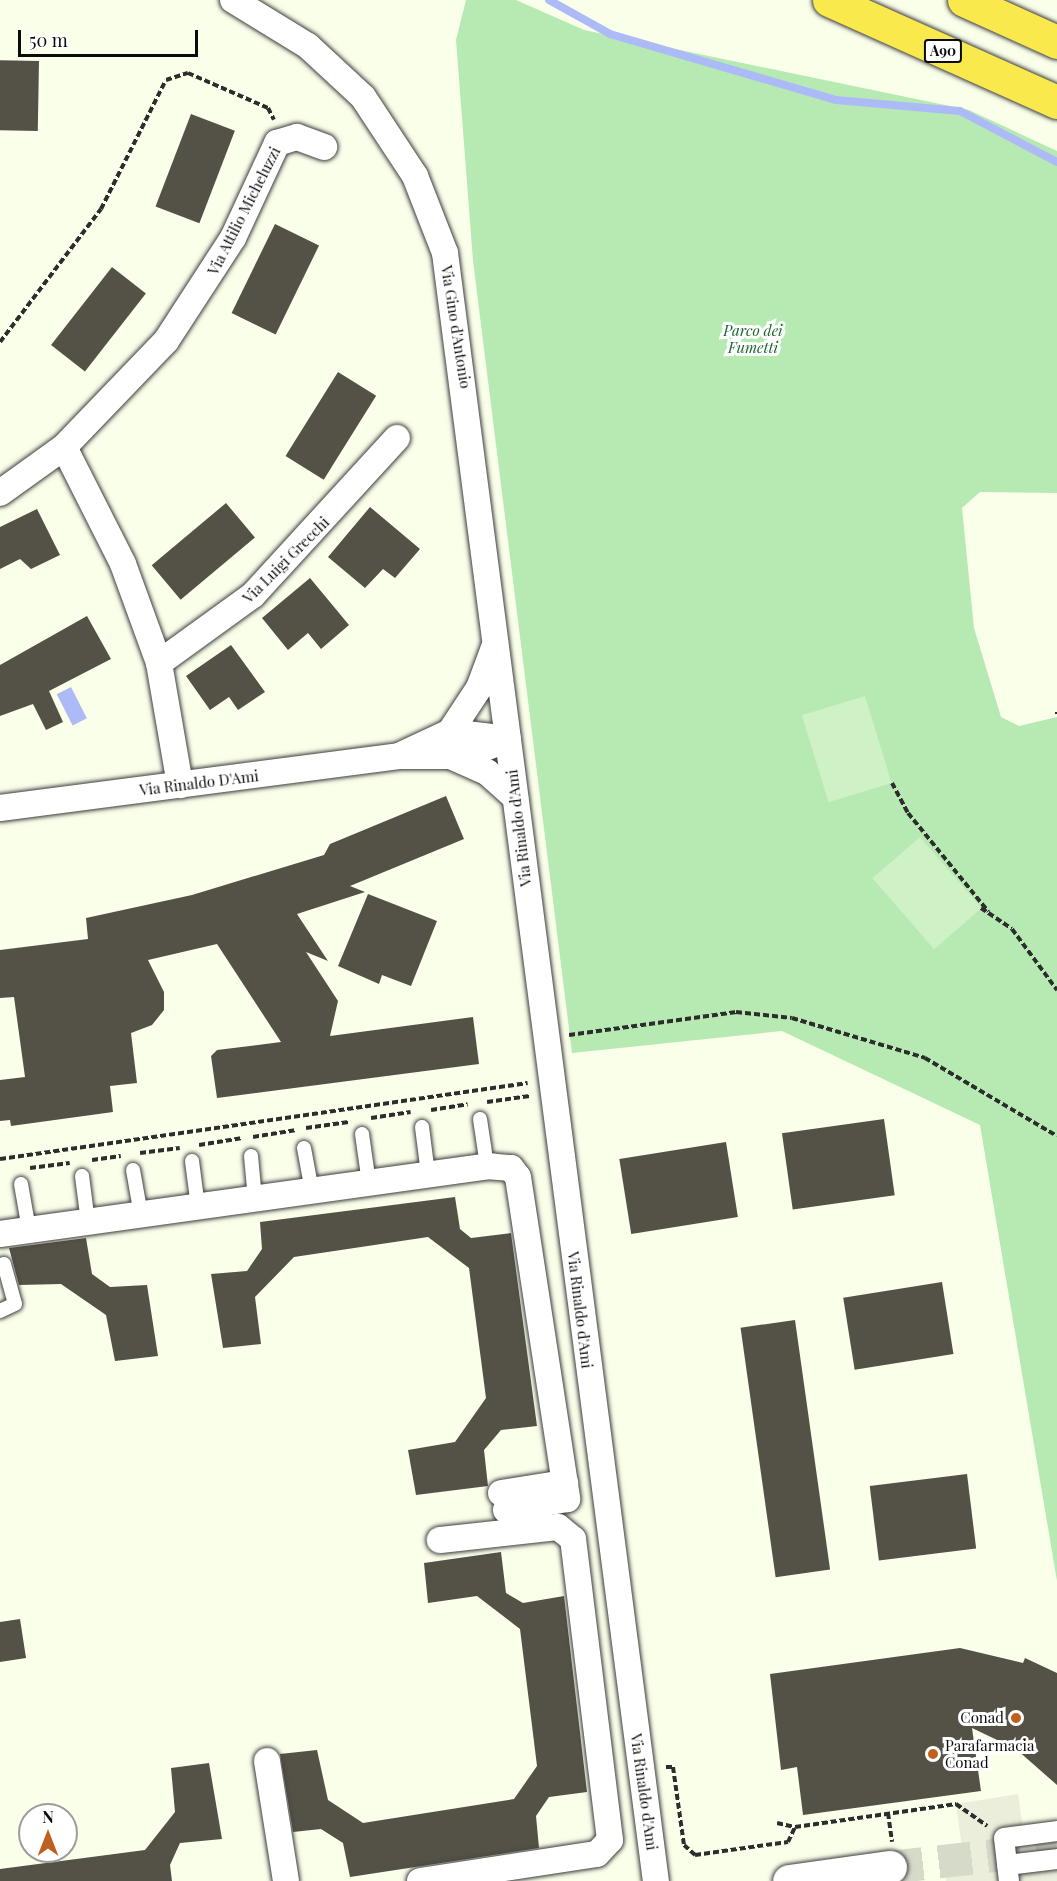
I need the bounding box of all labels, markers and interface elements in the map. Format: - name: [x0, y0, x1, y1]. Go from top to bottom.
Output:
- scale bar: [21, 18, 201, 56]
- text: 50 m: [29, 28, 68, 52]
- road number: A90: [924, 40, 962, 62]
- street label: Via Attilio Micheluzzi: [204, 144, 284, 278]
- street label: Via Gino d'Antonio: [437, 264, 475, 390]
- park label: Parco dei Fumetti: [723, 321, 783, 356]
- street label: Via Luigi Grecchi: [239, 513, 333, 607]
- street label: Via Rinaldo D'Ami: [138, 767, 260, 799]
- street label: Via Rinaldo d'Ami: [503, 768, 535, 888]
- street label: Via Rinaldo d'Ami: [564, 1250, 596, 1370]
- place label: Conad: [960, 1709, 1004, 1727]
- marker: Conad: [1009, 1711, 1023, 1725]
- street label: Via Rinaldo d'Ami: [627, 1732, 661, 1852]
- place label: Parafarmacia Conad: [945, 1736, 1034, 1771]
- marker: Parafarmacia Conad: [926, 1747, 940, 1761]
- north arrow: [18, 1803, 78, 1863]
- text: N: [42, 1806, 54, 1827]

